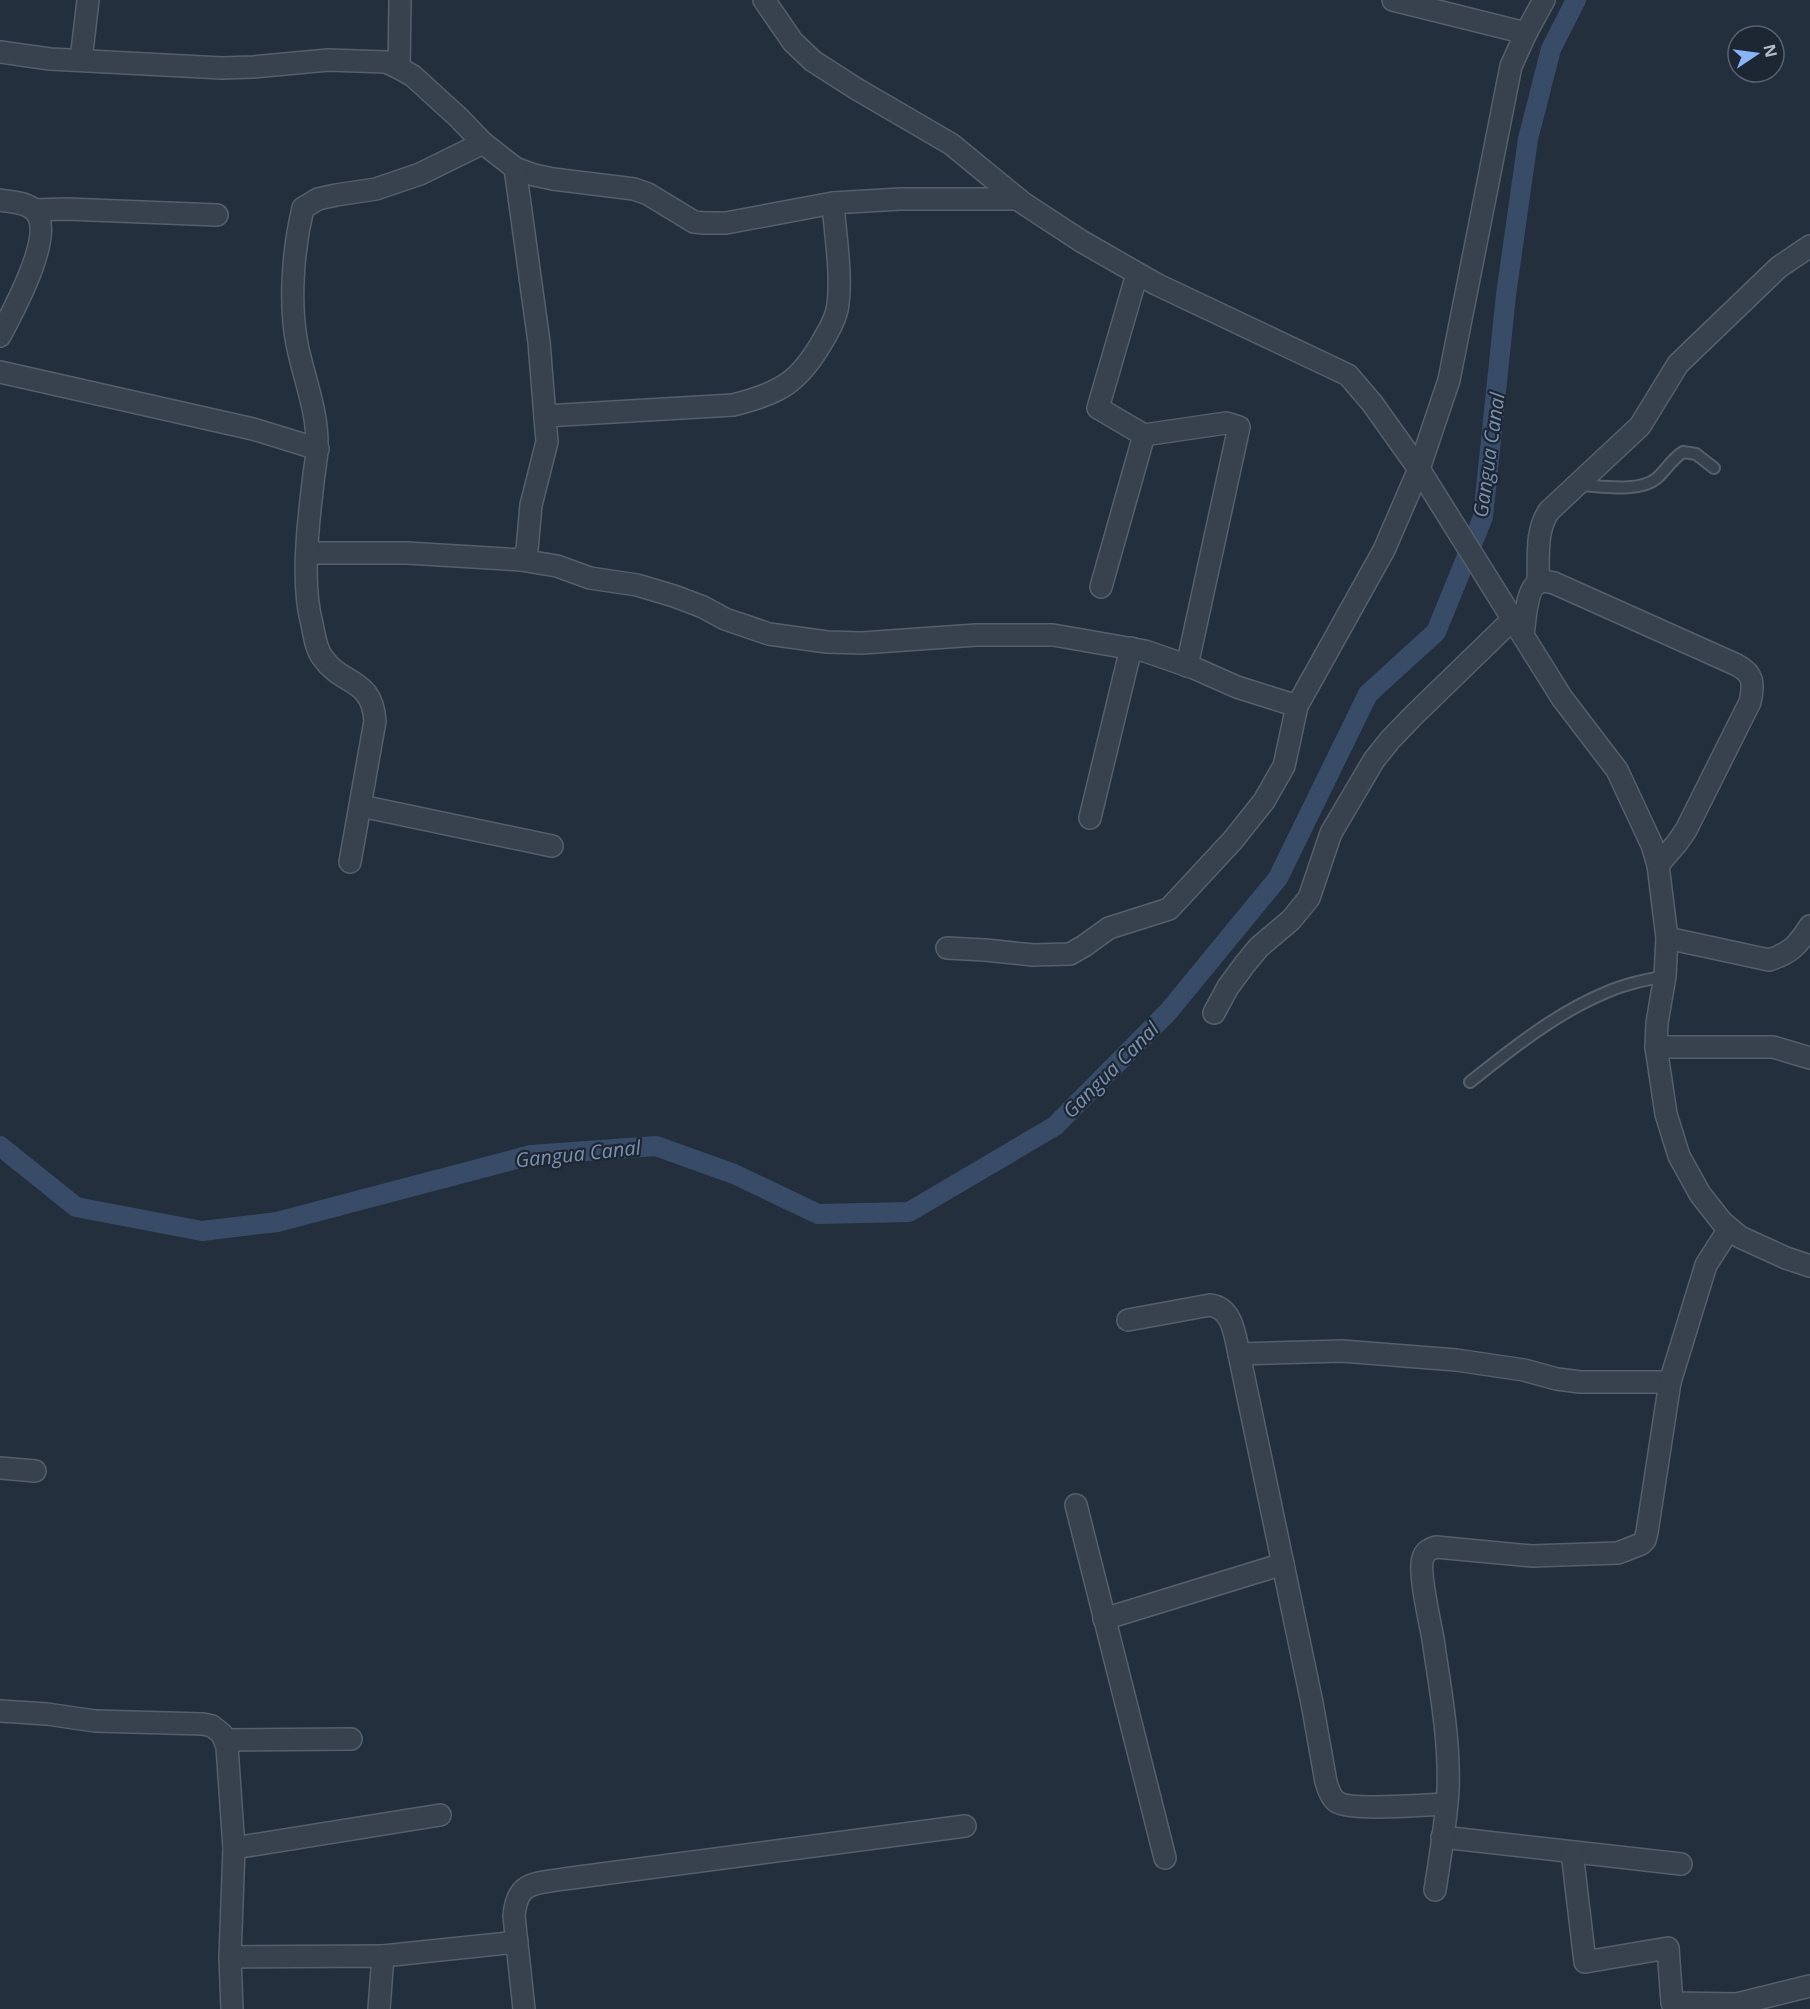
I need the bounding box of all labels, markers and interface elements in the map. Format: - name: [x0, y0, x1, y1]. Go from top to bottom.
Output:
- north arrow: [1726, 24, 1786, 84]
- text: N: [1758, 42, 1783, 59]
- water label: Gangua Canal: [1466, 390, 1511, 519]
- water label: Gangua Canal: [1057, 1015, 1165, 1124]
- water label: Gangua Canal: [514, 1133, 643, 1174]

